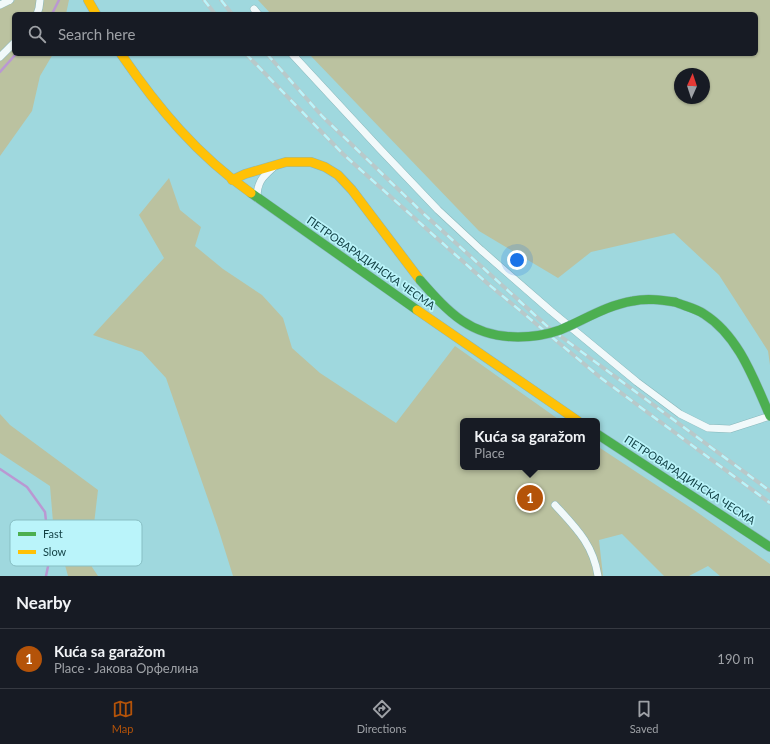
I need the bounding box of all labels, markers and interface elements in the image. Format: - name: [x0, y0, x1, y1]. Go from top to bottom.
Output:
- search box: [12, 12, 758, 56]
- icon: search: [26, 23, 48, 45]
- text: Search here: [58, 25, 135, 43]
- north arrow: [674, 68, 710, 104]
- street label: ПЕТРОВАРАДИНСКА ЧЕСМА: [305, 213, 438, 312]
- your location: [507, 250, 527, 270]
- popup: [460, 418, 600, 470]
- text: Kuća sa garažom: [474, 427, 586, 445]
- street label: ПЕТРОВАРАДИНСКА ЧЕСМА: [622, 432, 759, 527]
- text: Place: [474, 445, 505, 461]
- pin: 1: [517, 483, 543, 513]
- legend: [10, 520, 142, 566]
- text: Fast: [43, 527, 63, 540]
- text: Slow: [43, 545, 67, 558]
- text: Nearby: [16, 592, 71, 613]
- text: Kuća sa garažom: [54, 642, 165, 660]
- text: 1: [25, 651, 33, 667]
- text: 190 m: [717, 651, 754, 667]
- text: Place · Јакова Орфелина: [54, 660, 199, 676]
- tab: Map: [112, 698, 134, 735]
- tab: Directions: [357, 698, 406, 735]
- tab: Saved: [630, 698, 658, 735]

